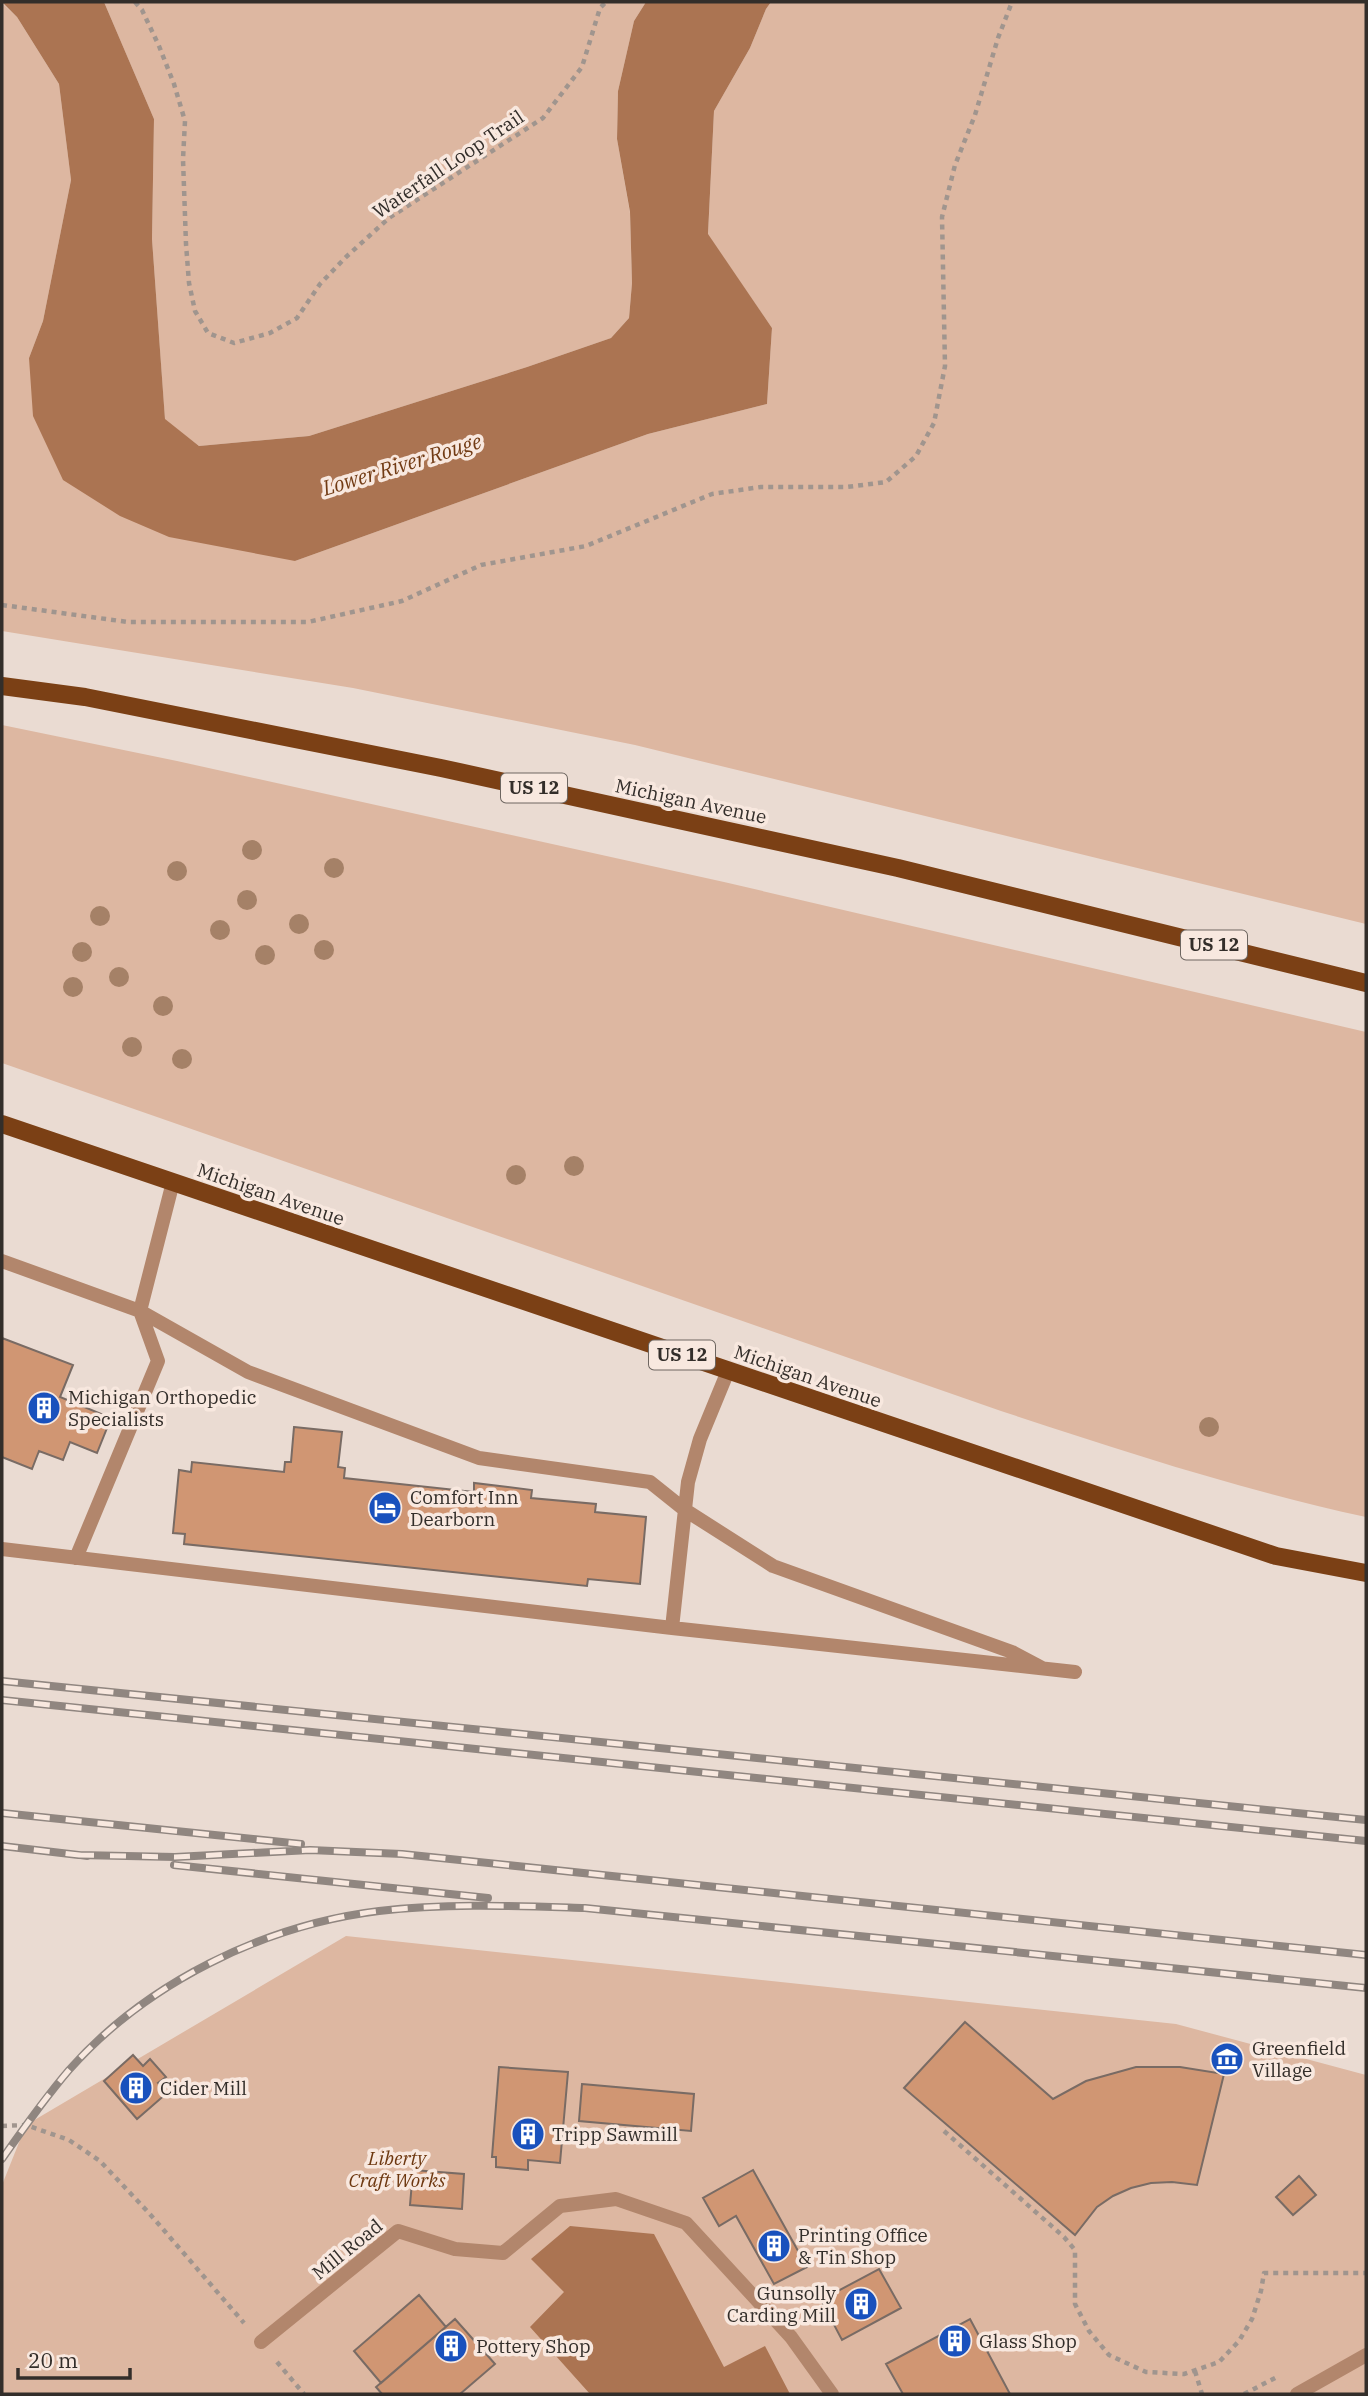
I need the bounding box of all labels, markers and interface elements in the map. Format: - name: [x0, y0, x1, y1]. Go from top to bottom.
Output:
- street label: Waterfall Loop Trail: [368, 104, 528, 224]
- water label: Lower River Rouge: [318, 426, 485, 502]
- street label: Michigan Avenue: [613, 773, 769, 829]
- road number: US 12: [501, 774, 567, 802]
- road number: US 12: [1181, 930, 1247, 960]
- street label: Michigan Avenue: [194, 1158, 348, 1230]
- road number: US 12: [649, 1340, 715, 1370]
- street label: Michigan Avenue: [731, 1340, 885, 1412]
- place label: Michigan Orthopedic Specialists: [68, 1385, 257, 1431]
- building icon: Michigan Orthopedic Specialists: [25, 1389, 63, 1427]
- place label: Comfort Inn Dearborn: [410, 1485, 519, 1531]
- hotel icon: Comfort Inn Dearborn: [366, 1489, 404, 1527]
- place label: Greenfield Village: [1252, 2036, 1346, 2082]
- museum icon: Greenfield Village: [1208, 2040, 1246, 2078]
- building icon: Cider Mill: [117, 2069, 155, 2107]
- place label: Cider Mill: [160, 2076, 247, 2100]
- building icon: Tripp Sawmill: [509, 2115, 547, 2153]
- place label: Tripp Sawmill: [552, 2122, 678, 2146]
- park label: Liberty Craft Works: [349, 2146, 445, 2192]
- street label: Mill Road: [307, 2213, 387, 2285]
- place label: Printing Office & Tin Shop: [798, 2223, 928, 2269]
- building icon: Printing Office & Tin Shop: [755, 2227, 793, 2265]
- place label: Gunsolly Carding Mill: [727, 2281, 837, 2327]
- building icon: Gunsolly Carding Mill: [842, 2285, 880, 2323]
- building icon: Glass Shop: [936, 2322, 974, 2360]
- building icon: Pottery Shop: [432, 2327, 470, 2365]
- place label: Glass Shop: [979, 2329, 1077, 2353]
- place label: Pottery Shop: [476, 2334, 591, 2358]
- scale bar: [18, 2336, 130, 2380]
- text: 20 m: [28, 2346, 78, 2374]

